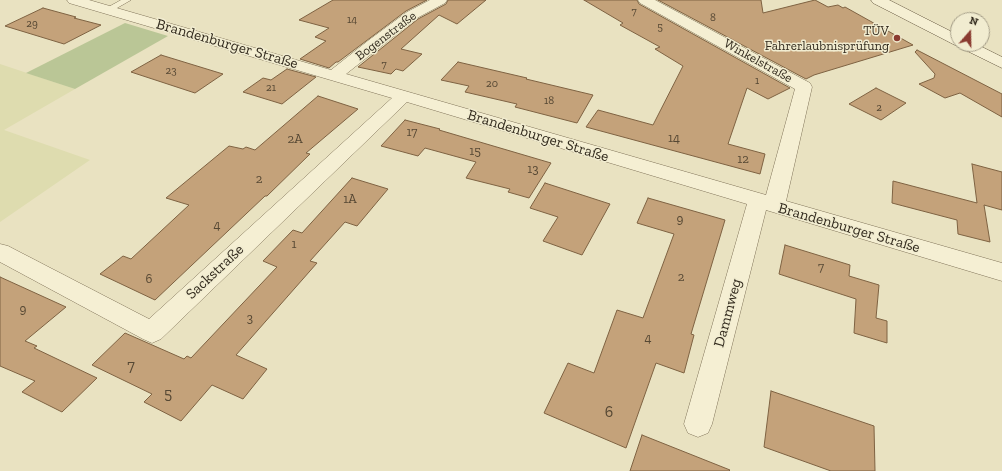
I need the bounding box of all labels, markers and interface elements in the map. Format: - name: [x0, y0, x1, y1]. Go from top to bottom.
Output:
- house number: 7: [631, 5, 637, 19]
- street label: Bogenstraße: [353, 8, 419, 64]
- house number: 8: [710, 11, 716, 25]
- north arrow: [950, 12, 990, 52]
- house number: 14: [347, 13, 357, 27]
- text: N: [968, 14, 980, 29]
- street label: Brandenburger Straße: [154, 15, 300, 73]
- house number: 29: [26, 17, 38, 31]
- house number: 5: [657, 20, 663, 34]
- place label: TÜV Fahrerlaubnisprüfung: [765, 23, 889, 54]
- marker: TÜV Fahrerlaubnisprüfung: [892, 33, 902, 43]
- street label: Winkelstraße: [721, 36, 795, 86]
- house number: 7: [381, 58, 387, 72]
- house number: 23: [165, 64, 177, 78]
- house number: 1: [755, 74, 759, 88]
- house number: 20: [486, 77, 498, 91]
- house number: 21: [266, 81, 276, 95]
- house number: 18: [544, 94, 554, 108]
- house number: 2: [876, 101, 882, 115]
- street label: Brandenburger Straße: [465, 106, 611, 166]
- house number: 17: [407, 124, 417, 140]
- house number: 14: [668, 130, 680, 146]
- house number: 2A: [287, 131, 303, 147]
- house number: 15: [469, 143, 481, 159]
- house number: 12: [737, 151, 749, 167]
- house number: 13: [527, 161, 539, 177]
- house number: 2: [256, 171, 262, 187]
- house number: 1A: [343, 191, 357, 207]
- street label: Brandenburger Straße: [776, 199, 922, 257]
- house number: 9: [677, 211, 683, 227]
- house number: 4: [213, 217, 221, 233]
- house number: 1: [291, 236, 297, 252]
- street label: Sackstraße: [182, 241, 248, 303]
- house number: 7: [818, 259, 824, 275]
- house number: 2: [678, 269, 684, 285]
- house number: 6: [146, 271, 152, 287]
- street label: Dammweg: [710, 277, 746, 349]
- house number: 9: [20, 301, 26, 317]
- house number: 3: [247, 310, 253, 326]
- house number: 4: [644, 330, 652, 346]
- house number: 7: [127, 356, 135, 376]
- house number: 5: [164, 384, 172, 404]
- house number: 6: [605, 402, 613, 422]

